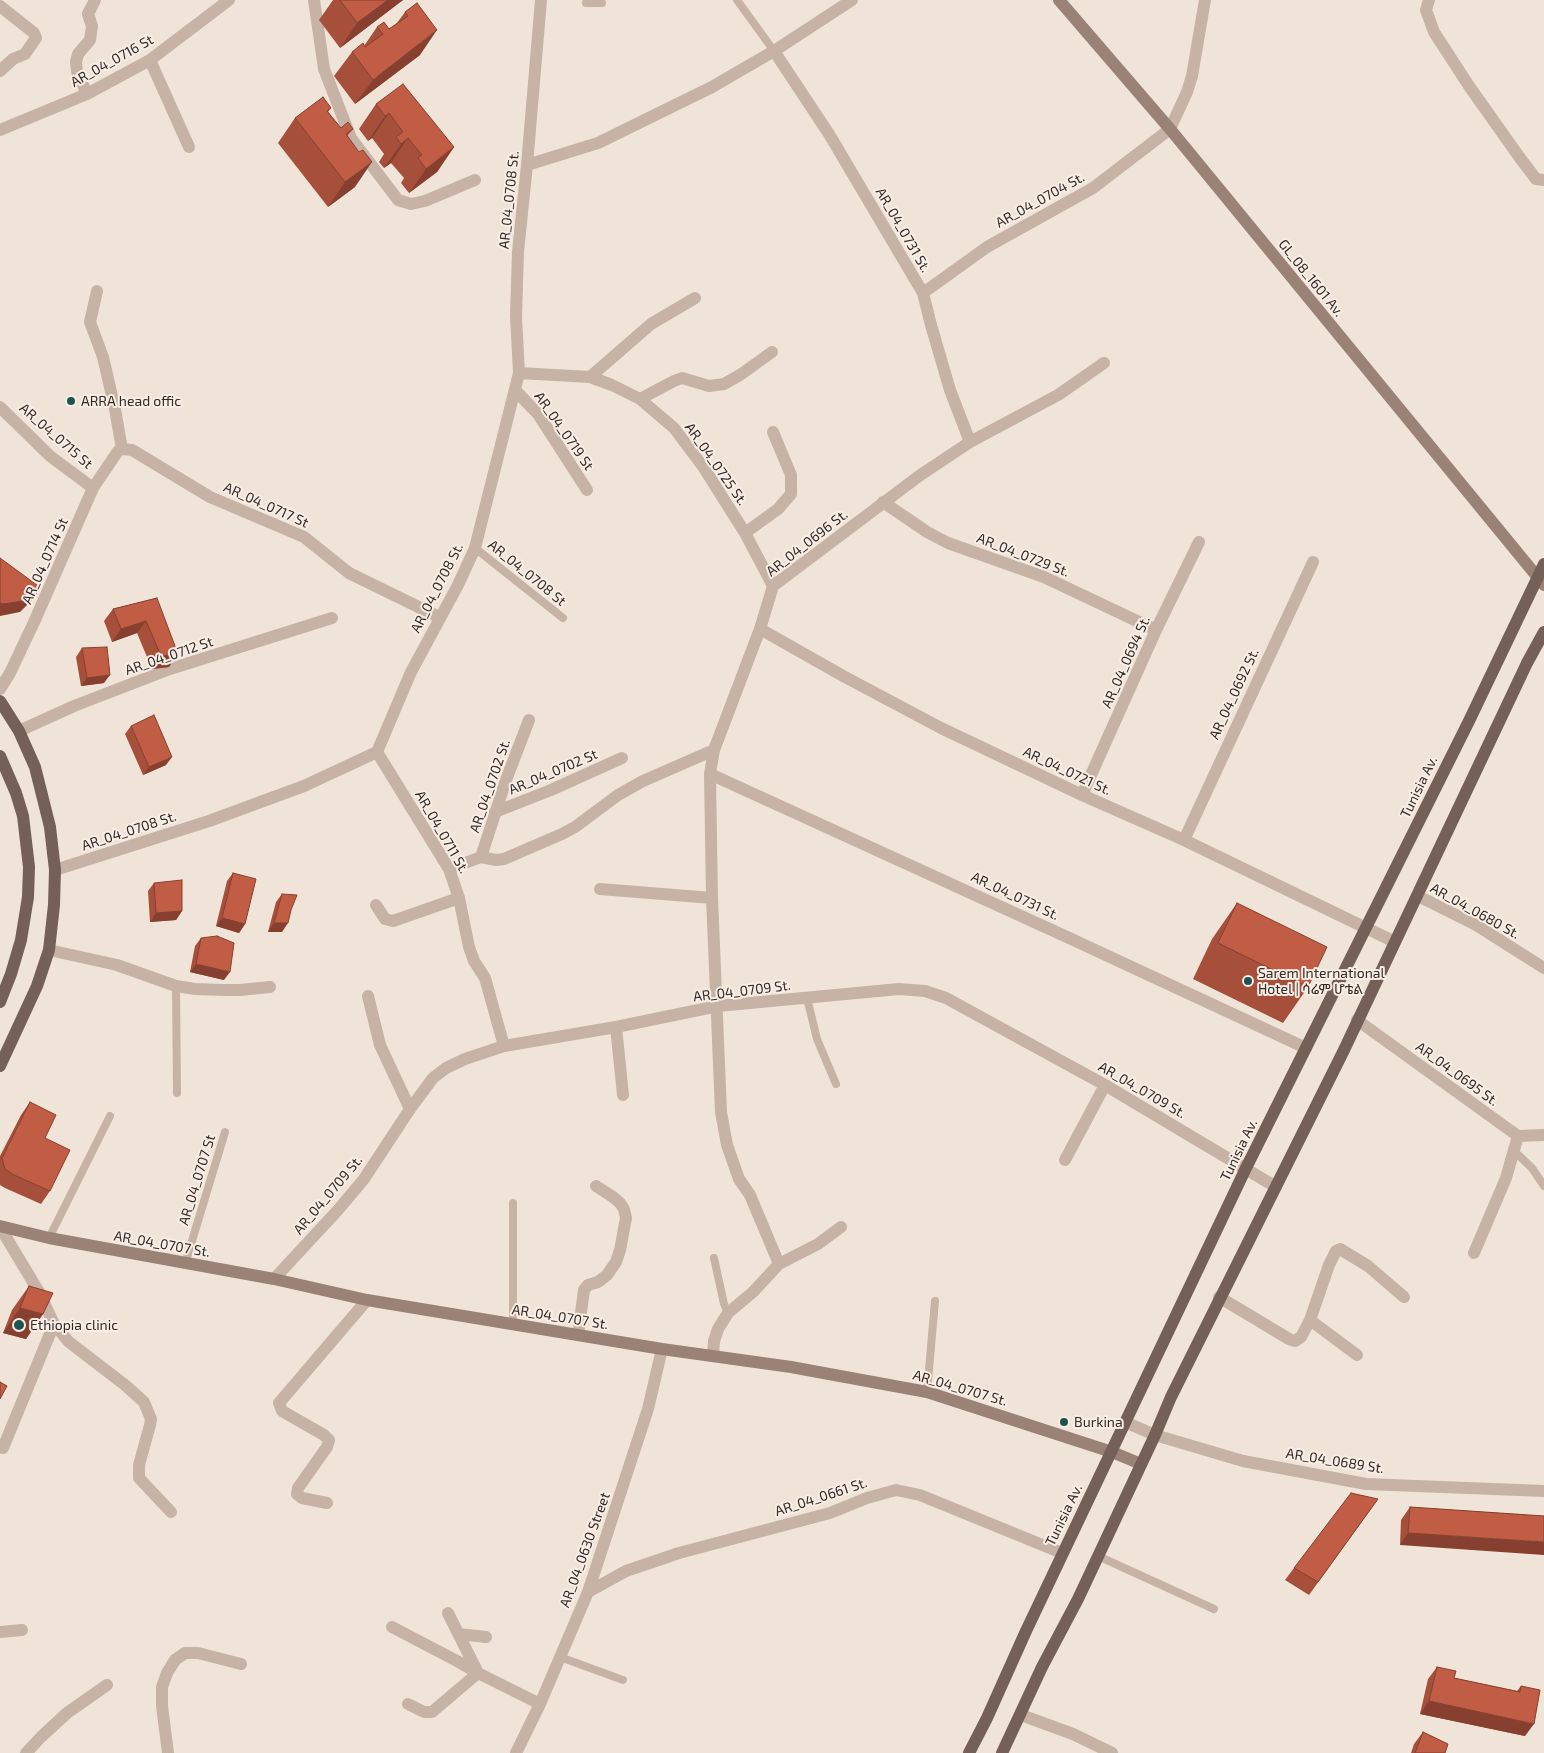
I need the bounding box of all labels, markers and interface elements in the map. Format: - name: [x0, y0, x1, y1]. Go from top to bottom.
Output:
- street label: AR_04_0716 St: [68, 31, 156, 91]
- street label: AR_04_0708 St.: [495, 150, 523, 250]
- street label: AR_04_0704 St.: [993, 169, 1087, 231]
- street label: AR_04_0731 St.: [872, 185, 934, 275]
- street label: GL_08_1601 Av.: [1275, 236, 1347, 320]
- street label: AR_04_0719 St: [531, 388, 597, 474]
- place label: ARRA head offic: [81, 393, 181, 409]
- marker: ARRA head offic: [65, 395, 77, 407]
- street label: AR_04_0715 St: [16, 400, 96, 472]
- street label: AR_04_0725 St.: [681, 419, 751, 509]
- street label: AR_04_0717 St: [221, 479, 311, 531]
- street label: AR_04_0696 St.: [763, 506, 851, 580]
- street label: AR_04_0714 St: [18, 515, 72, 607]
- street label: AR_04_0729 St.: [974, 530, 1072, 580]
- street label: AR_04_0708 St: [485, 536, 569, 610]
- street label: AR_04_0708 St.: [407, 540, 467, 636]
- street label: AR_04_0694 St.: [1098, 613, 1154, 711]
- street label: AR_04_0712 St: [123, 633, 215, 679]
- street label: AR_04_0692 St.: [1206, 646, 1262, 742]
- street label: AR_04_0702 St.: [466, 737, 514, 835]
- street label: AR_04_0721 St.: [1020, 743, 1114, 799]
- street label: AR_04_0702 St: [506, 746, 600, 798]
- street label: Tunisia Av.: [1397, 753, 1441, 821]
- street label: AR_04_0711 St.: [412, 788, 472, 876]
- street label: AR_04_0708 St.: [79, 808, 179, 854]
- street label: AR_04_0731 St.: [968, 868, 1062, 924]
- street label: AR_04_0680 St.: [1427, 880, 1523, 942]
- place label: Sarem International Hotel | ሳሬም ሆቴል: [1258, 965, 1385, 998]
- marker: Sarem International Hotel | ሳሬም ሆቴል: [1242, 975, 1254, 987]
- street label: AR_04_0709 St.: [692, 977, 792, 1005]
- street label: AR_04_0695 St.: [1412, 1038, 1502, 1110]
- street label: AR_04_0709 St.: [1095, 1058, 1189, 1122]
- street label: Tunisia Av.: [1217, 1116, 1261, 1184]
- street label: AR_04_0707 St: [175, 1133, 219, 1227]
- street label: AR_04_0709 St.: [290, 1152, 366, 1238]
- street label: AR_04_0707 St.: [113, 1227, 211, 1261]
- street label: AR_04_0707 St.: [511, 1301, 609, 1333]
- place label: Ethiopia clinic: [30, 1317, 118, 1333]
- marker: Ethiopia clinic: [12, 1318, 26, 1332]
- street label: AR_04_0707 St.: [911, 1367, 1009, 1409]
- place label: Burkina: [1074, 1414, 1123, 1430]
- marker: Burkina: [1058, 1416, 1070, 1428]
- street label: AR_04_0689 St.: [1285, 1445, 1385, 1477]
- street label: AR_04_0661 St.: [773, 1474, 869, 1520]
- street label: Tunisia Av.: [1042, 1481, 1086, 1549]
- street label: AR_04_0630 Street: [556, 1490, 614, 1610]

